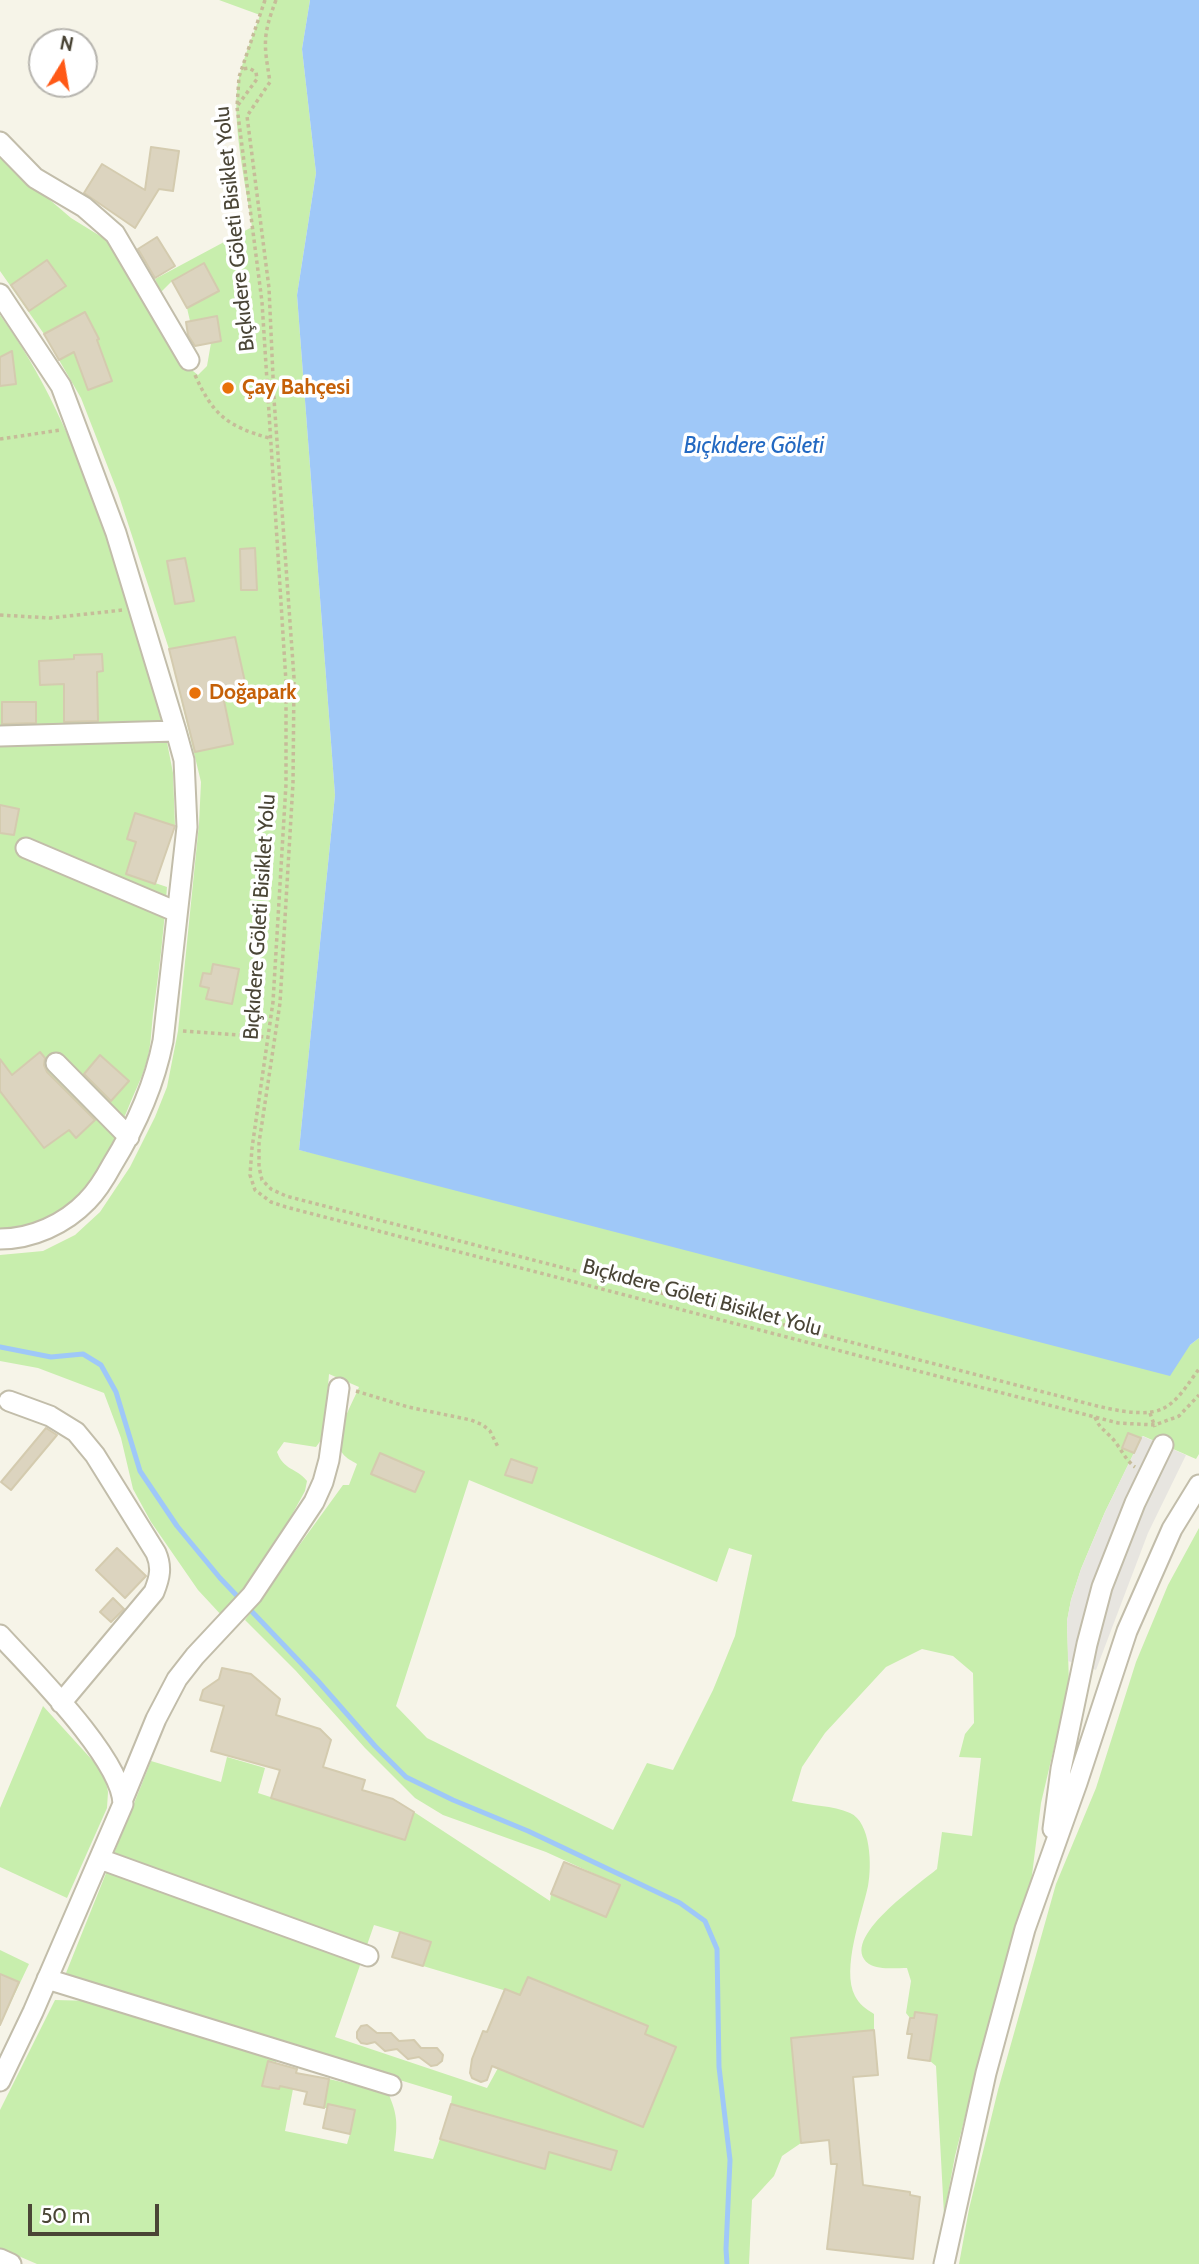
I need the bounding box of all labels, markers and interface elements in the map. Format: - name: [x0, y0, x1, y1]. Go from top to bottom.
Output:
- north arrow: [28, 28, 98, 98]
- text: N: [58, 31, 76, 56]
- street label: Bıçkıdere Göleti Bisiklet Yolu: [210, 105, 260, 353]
- place label: Çay Bahçesi: [242, 375, 350, 401]
- marker: Çay Bahçesi: [220, 380, 236, 396]
- water label: Bıçkıdere Göleti: [684, 432, 824, 460]
- place label: Doğapark: [209, 680, 297, 706]
- marker: Doğapark: [187, 685, 203, 701]
- street label: Bıçkıdere Göleti Bisiklet Yolu: [239, 793, 281, 1041]
- street label: Bıçkıdere Göleti Bisiklet Yolu: [580, 1254, 824, 1342]
- scale bar: [32, 2190, 163, 2234]
- text: 50 m: [41, 2203, 90, 2228]

